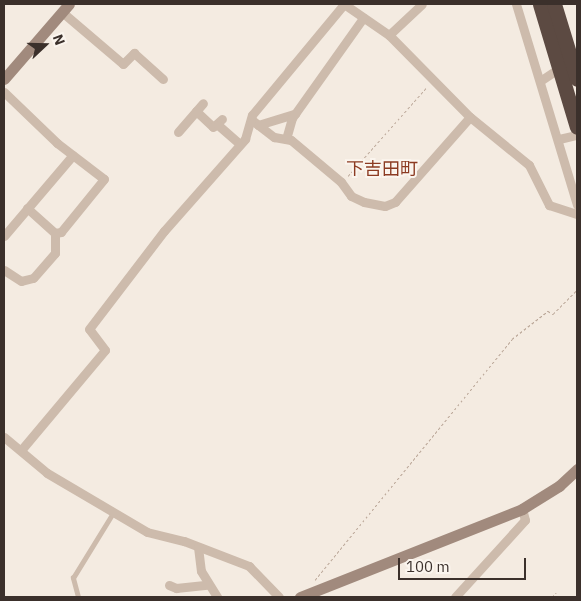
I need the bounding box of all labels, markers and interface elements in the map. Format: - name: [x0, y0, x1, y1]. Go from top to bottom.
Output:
- north arrow: [20, 20, 70, 70]
- text: N: [49, 32, 69, 48]
- district label: 下吉田町: [346, 158, 418, 180]
- scale bar: [401, 548, 528, 580]
- text: 100 m: [406, 557, 450, 576]

